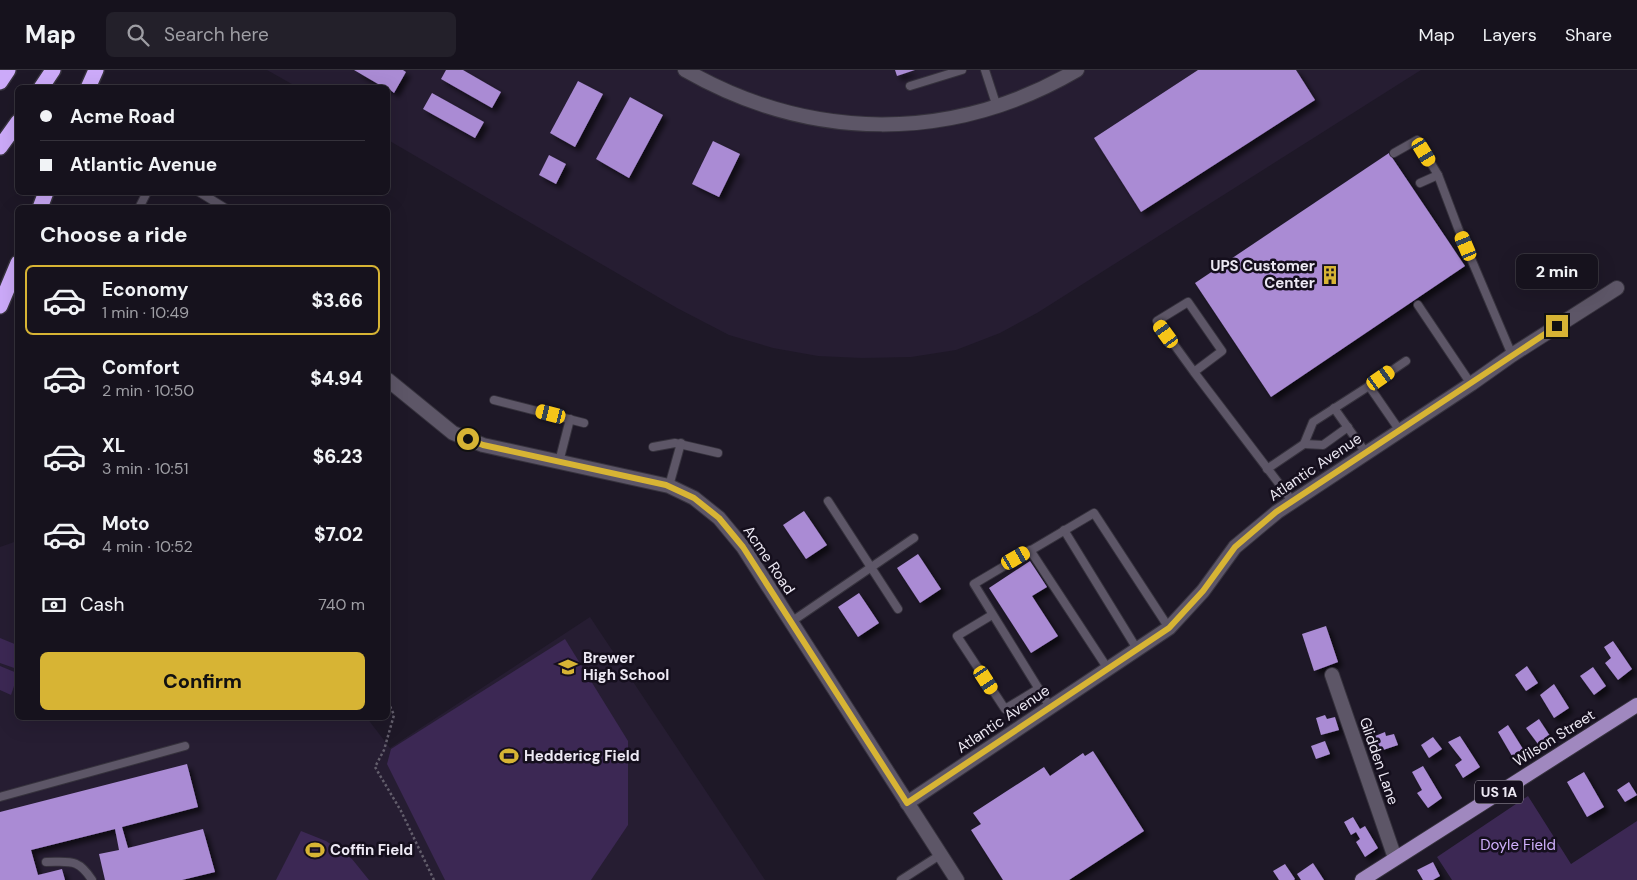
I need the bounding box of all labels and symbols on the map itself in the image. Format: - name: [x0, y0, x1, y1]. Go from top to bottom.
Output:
- car: [1409, 135, 1438, 169]
- car: [1453, 229, 1478, 263]
- callout: 2 min: [1516, 254, 1598, 288]
- place label: UPS Customer Center: [1210, 256, 1315, 293]
- building icon: UPS Customer Center: [1319, 264, 1341, 286]
- route end: [1546, 315, 1568, 337]
- car: [1151, 317, 1180, 351]
- car: [1364, 363, 1397, 393]
- car: [534, 403, 567, 425]
- route start: [457, 428, 479, 450]
- street label: Atlantic Avenue: [1264, 428, 1366, 506]
- street label: Acme Road: [739, 522, 799, 598]
- car: [999, 544, 1032, 572]
- place label: Brewer High School: [583, 648, 669, 685]
- school or university icon: Brewer High School: [557, 656, 579, 678]
- car: [971, 663, 1000, 697]
- street label: Atlantic Avenue: [952, 680, 1054, 758]
- street label: Wilson Street: [1509, 705, 1599, 771]
- street label: Glidden Lane: [1355, 715, 1403, 807]
- sports icon: Heddericg Field: [498, 745, 520, 767]
- place label: Heddericg Field: [524, 746, 640, 766]
- road number: US 1A: [1475, 780, 1523, 804]
- park label: Doyle Field: [1480, 835, 1556, 855]
- sports icon: Coffin Field: [304, 839, 326, 861]
- place label: Coffin Field: [330, 840, 413, 860]

